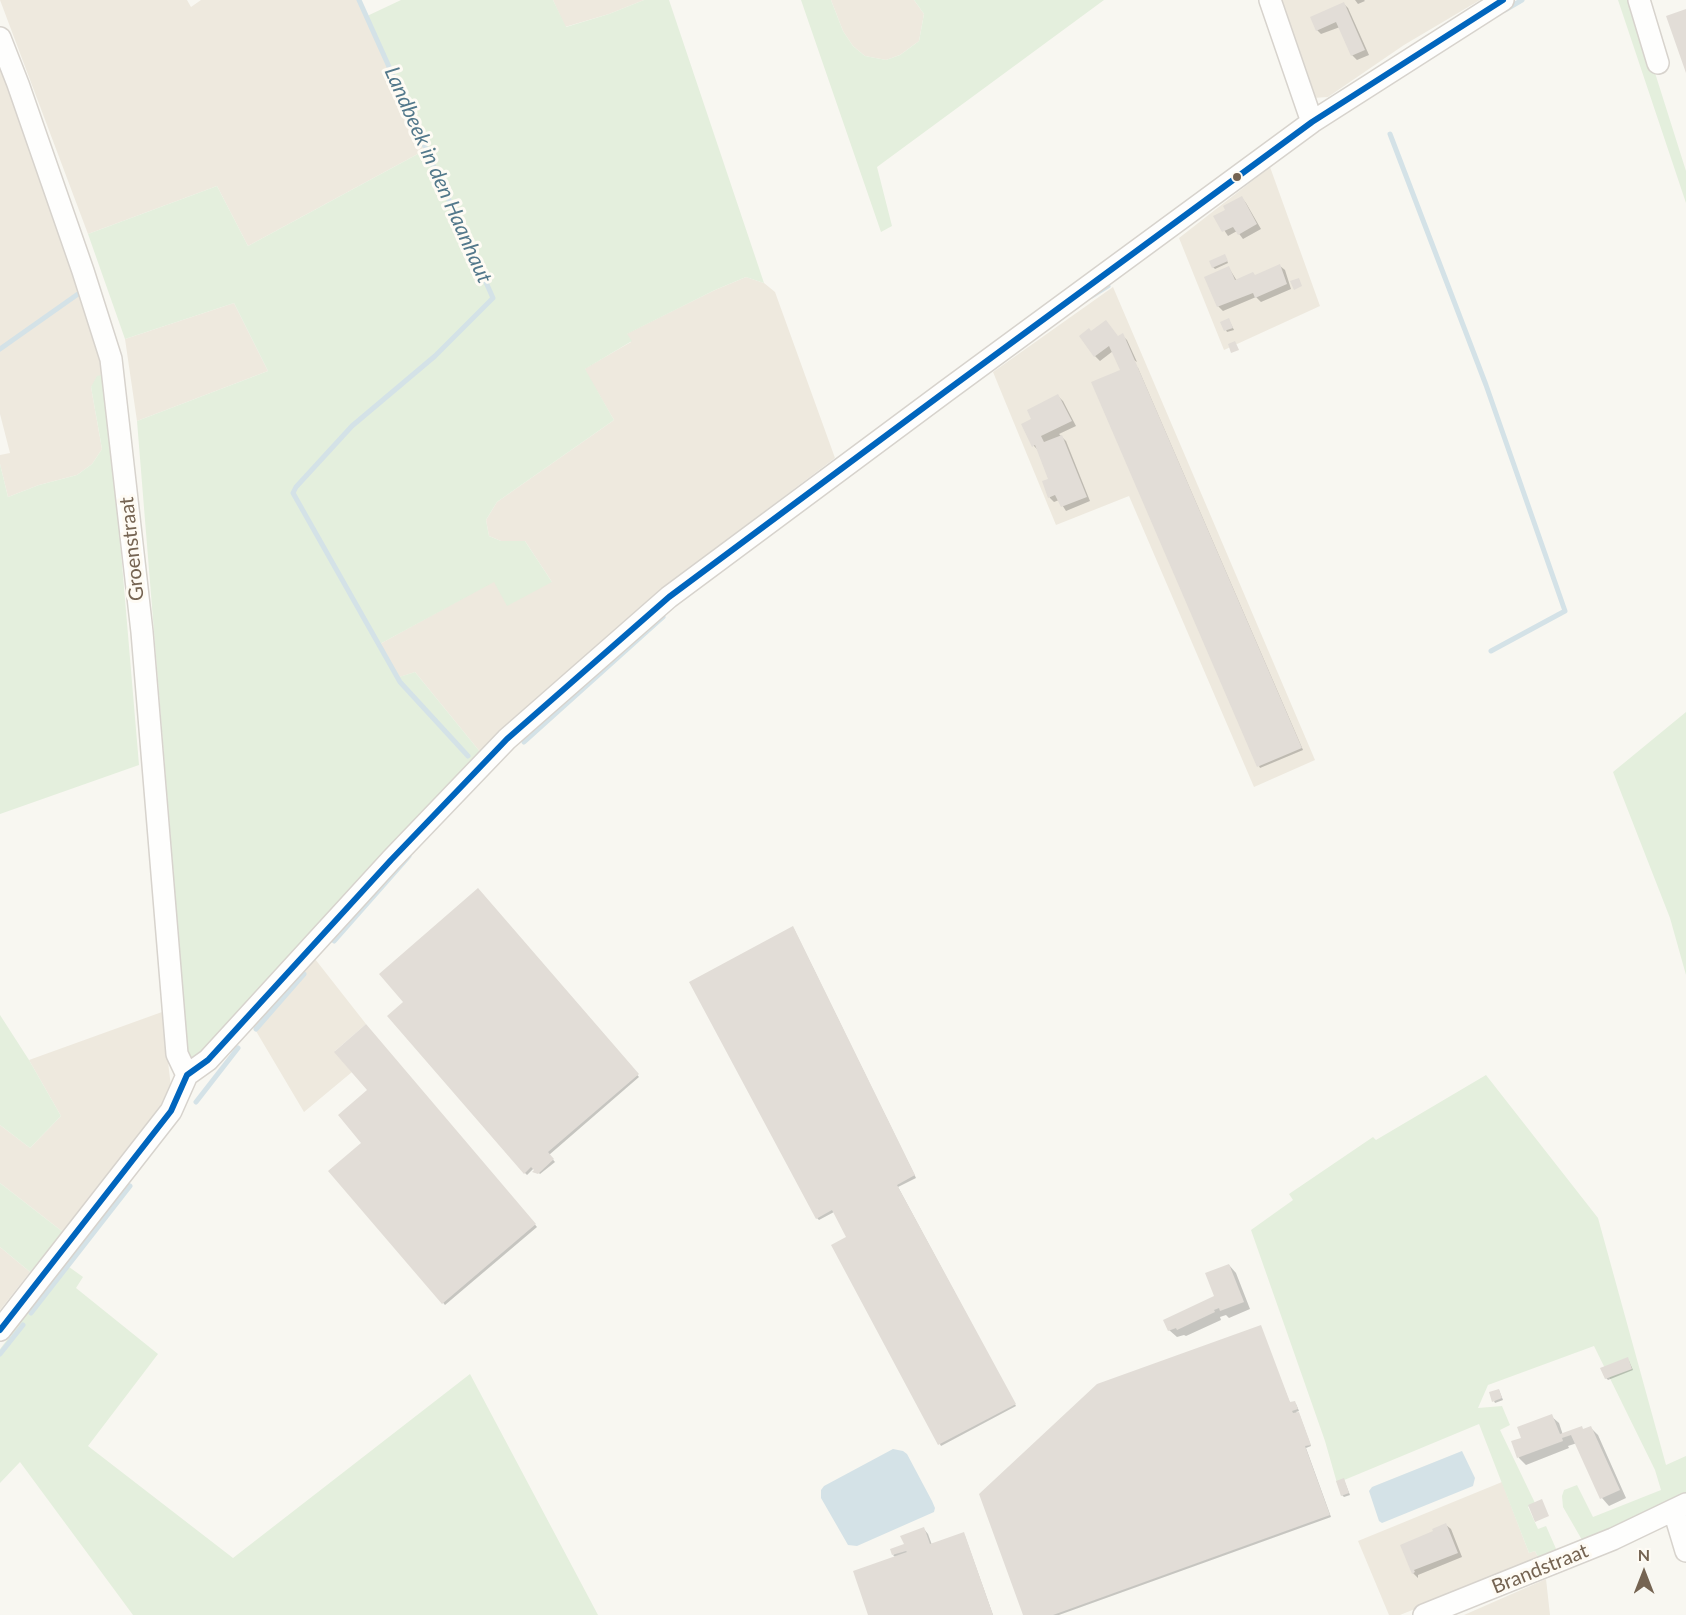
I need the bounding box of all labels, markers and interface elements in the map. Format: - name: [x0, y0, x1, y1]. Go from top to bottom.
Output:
- water label: Landbeek in den Haanhaut: [379, 63, 497, 287]
- unlabelled marker: [1231, 171, 1243, 183]
- street label: Groenstraat: [115, 496, 149, 602]
- street label: Brandstraat: [1488, 1539, 1592, 1599]
- north arrow: [1614, 1543, 1674, 1603]
- text: N: [1638, 1545, 1650, 1564]

